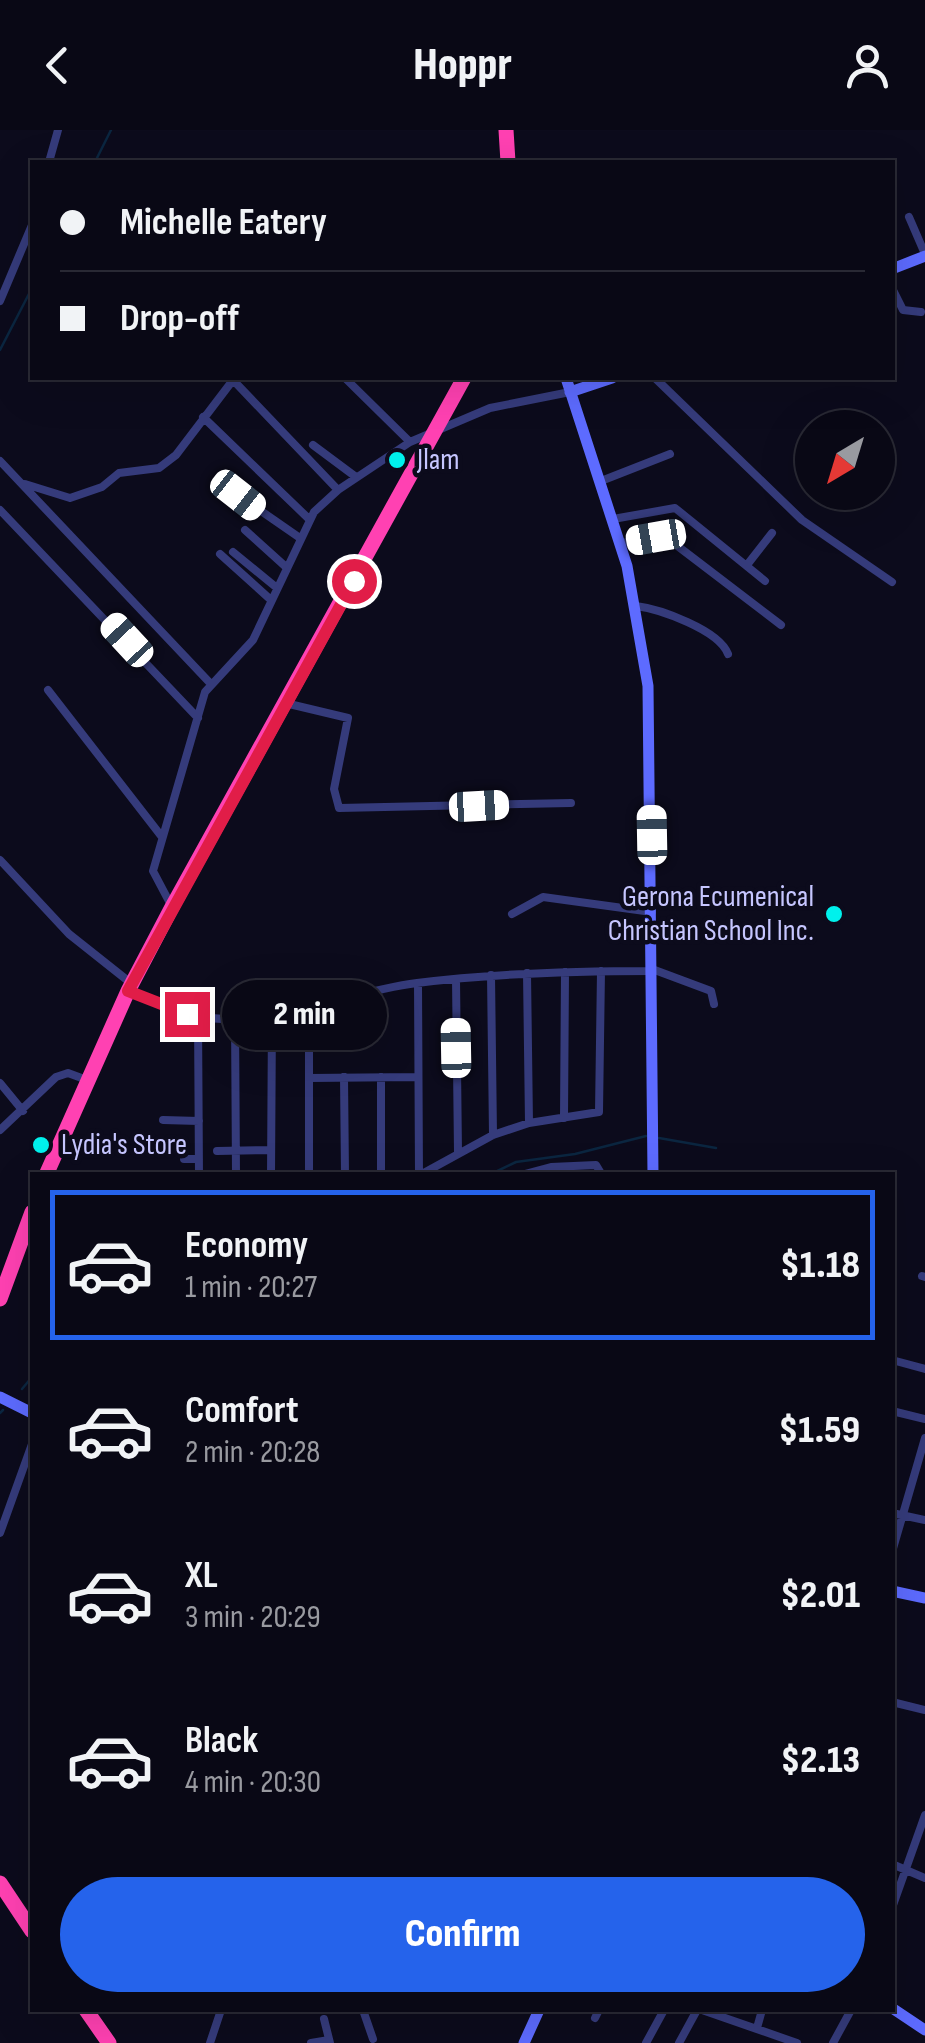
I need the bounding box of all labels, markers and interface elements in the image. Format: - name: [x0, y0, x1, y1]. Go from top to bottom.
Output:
- icon: back: [30, 38, 85, 93]
- text: Hoppr: [413, 38, 512, 93]
- icon: person: [840, 38, 895, 93]
- text: Michelle Eatery: [120, 200, 327, 245]
- text: Drop-off: [120, 296, 239, 341]
- north arrow: [795, 410, 895, 510]
- map controls: [795, 410, 895, 510]
- place label: Jlam: [416, 442, 460, 478]
- marker: Jlam: [386, 449, 408, 471]
- car: [205, 465, 271, 525]
- car: [624, 517, 688, 557]
- route start: [332, 559, 377, 604]
- car: [96, 608, 158, 672]
- car: [448, 789, 510, 823]
- car: [636, 805, 668, 865]
- place label: Gerona Ecumenical Christian School Inc.: [608, 879, 814, 949]
- marker: Gerona Ecumenical Christian School Inc.: [823, 903, 845, 925]
- callout: 2 min: [222, 979, 387, 1049]
- route end: [165, 992, 210, 1037]
- text: 2 min: [273, 995, 336, 1034]
- car: [440, 1018, 472, 1078]
- place label: Lydia's Store: [61, 1127, 187, 1163]
- marker: Lydia's Store: [30, 1134, 52, 1156]
- icon: car: [65, 1220, 155, 1310]
- text: Economy: [185, 1223, 308, 1268]
- text: $1.18: [780, 1243, 860, 1288]
- text: 1 min · 20:27: [185, 1268, 317, 1307]
- icon: car: [65, 1385, 155, 1475]
- text: Comfort: [185, 1388, 299, 1433]
- text: $1.59: [779, 1408, 860, 1453]
- text: 2 min · 20:28: [185, 1433, 320, 1472]
- icon: car: [65, 1550, 155, 1640]
- text: XL: [185, 1553, 218, 1598]
- text: $2.01: [781, 1573, 860, 1618]
- text: 3 min · 20:29: [185, 1598, 321, 1637]
- icon: car: [65, 1715, 155, 1805]
- text: Black: [185, 1718, 258, 1763]
- text: $2.13: [781, 1738, 860, 1783]
- text: 4 min · 20:30: [185, 1763, 321, 1802]
- button: Confirm: [60, 1877, 865, 1992]

